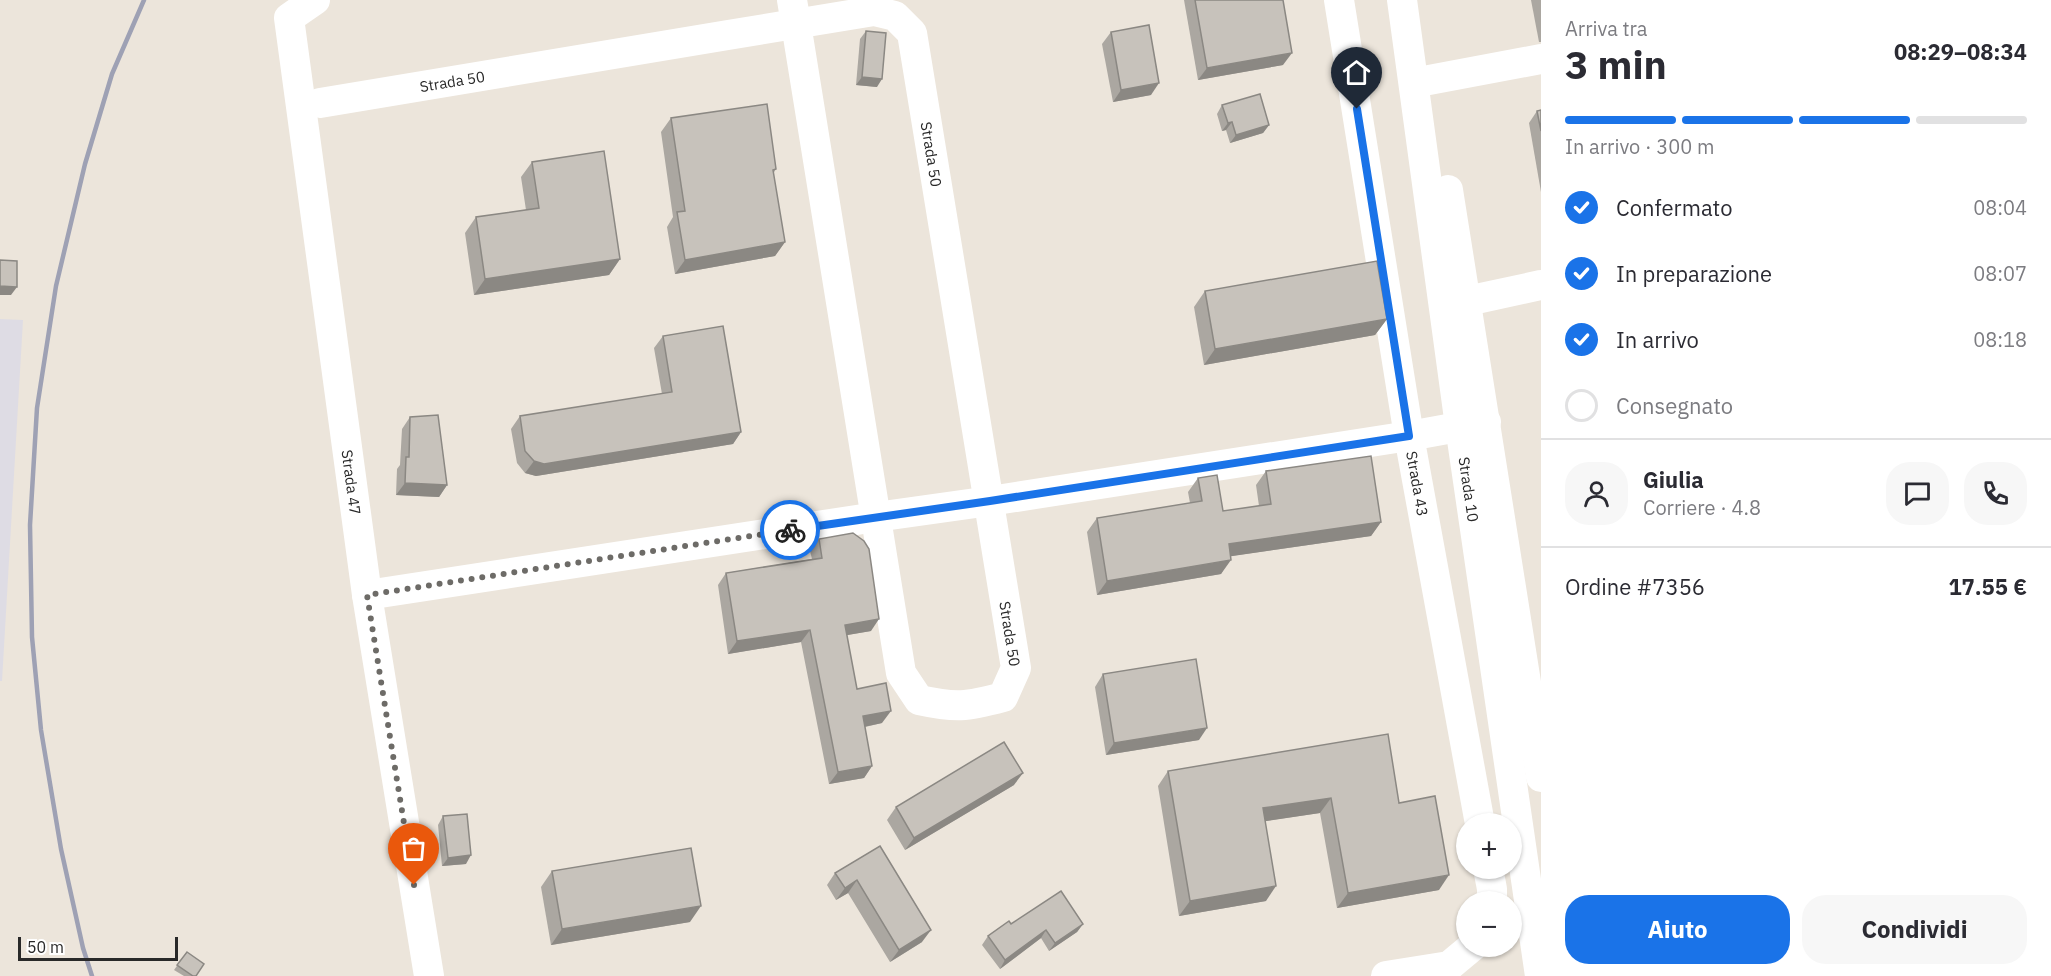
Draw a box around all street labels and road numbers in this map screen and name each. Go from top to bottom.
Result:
street label: Strada 50 [418,66,486,96]
street label: Strada 50 [917,120,947,188]
street label: Strada 47 [338,448,366,516]
street label: Strada 43 [1402,450,1433,518]
street label: Strada 10 [1455,456,1483,523]
street label: Strada 50 [996,600,1025,668]

